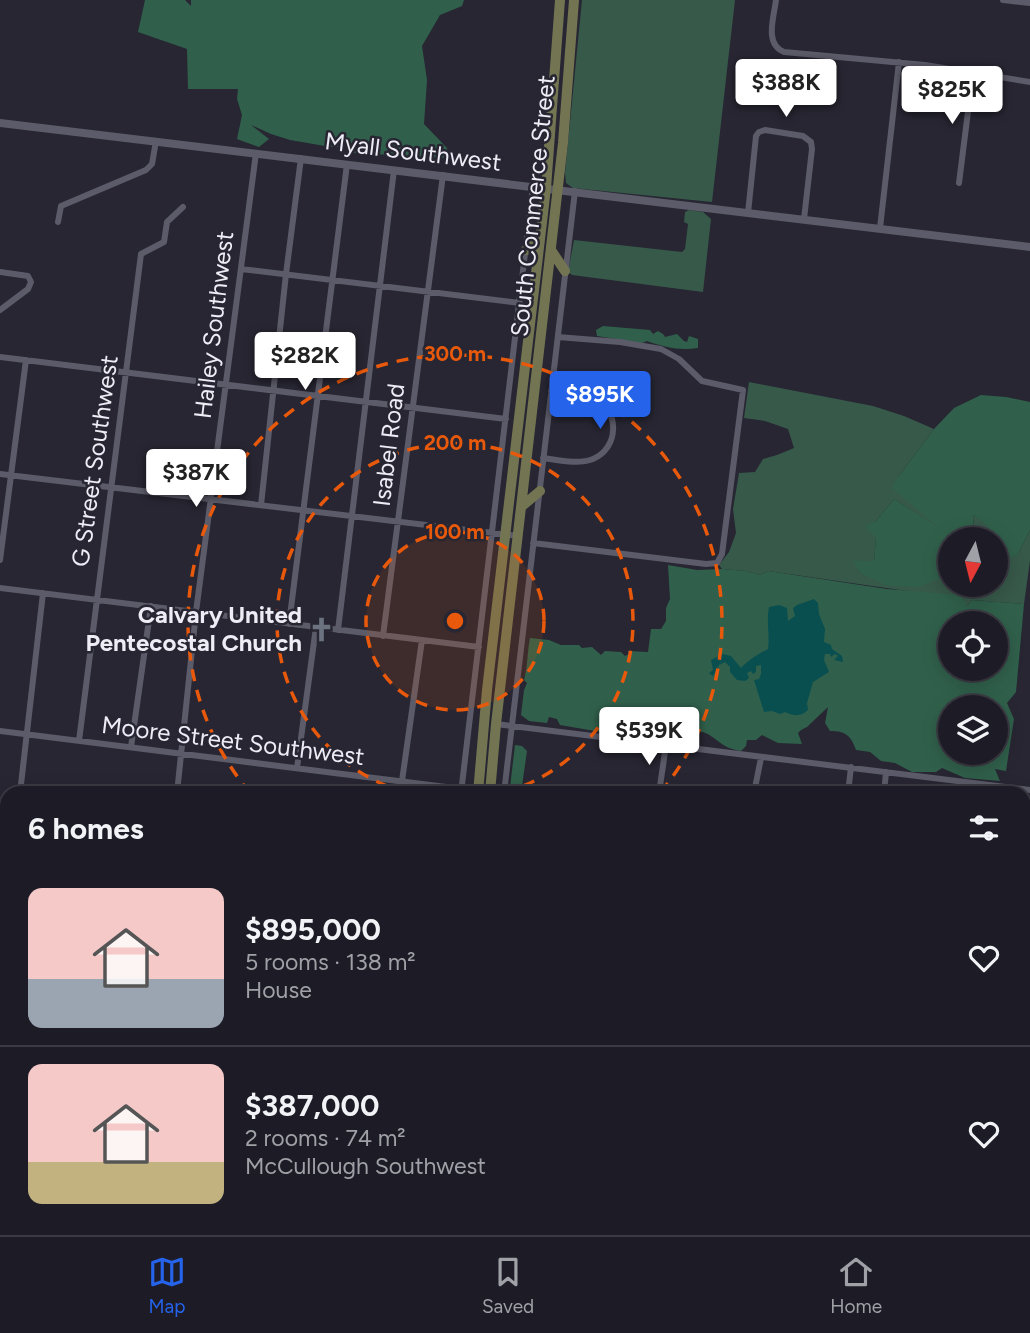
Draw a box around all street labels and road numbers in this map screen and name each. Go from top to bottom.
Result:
street label: South Commerce Street [504,74,561,338]
street label: Myall Southwest [323,126,503,177]
street label: Hailey Southwest [188,230,239,420]
street label: G Street Southwest [65,353,124,569]
street label: Isabel Road [367,382,410,508]
street label: Moore Street Southwest [100,710,366,771]

